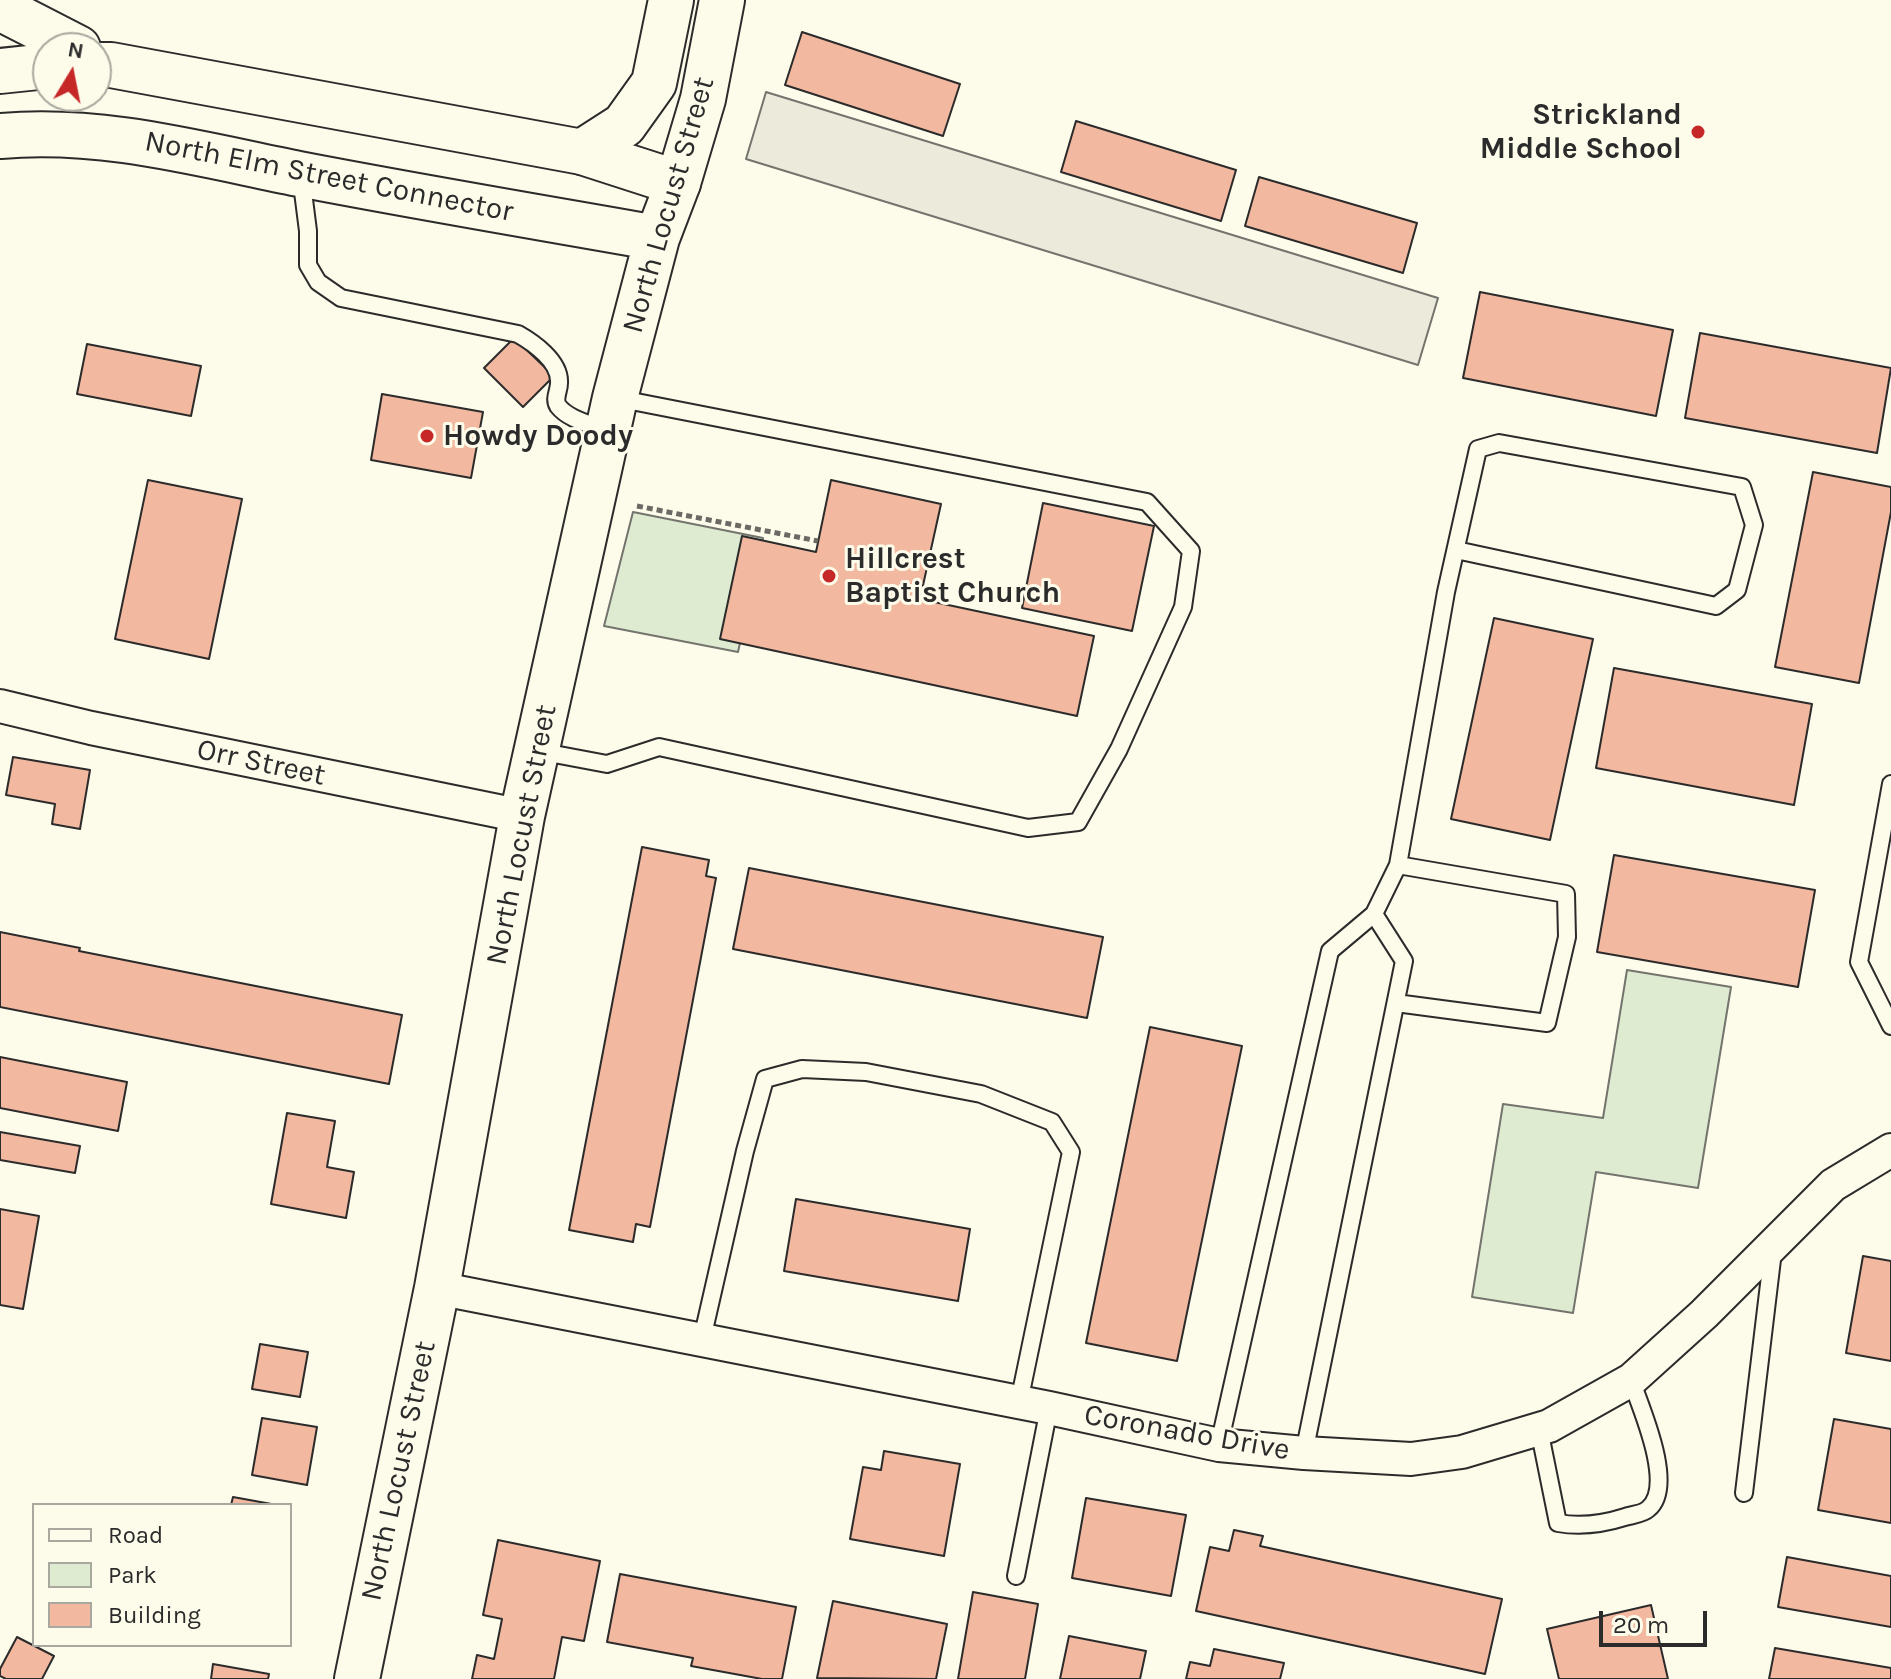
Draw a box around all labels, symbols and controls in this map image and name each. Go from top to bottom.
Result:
north arrow [32,32,112,112]
text: N [66,36,86,65]
street label: North Locust Street [615,73,723,337]
place label: Strickland Middle School [1480,97,1682,168]
marker: Strickland Middle School [1689,123,1707,141]
street label: North Elm Street Connector [142,124,516,230]
place label: Howdy Doody [443,418,633,454]
marker: Howdy Doody [418,427,436,445]
place label: Hillcrest Baptist Church [845,541,1060,612]
marker: Hillcrest Baptist Church [820,567,838,585]
street label: North Locust Street [479,702,565,968]
street label: Orr Street [193,732,329,794]
street label: North Locust Street [354,1338,444,1604]
street label: Coronado Drive [1081,1397,1293,1469]
legend [32,1503,292,1647]
text: Road [108,1521,163,1549]
text: Park [108,1561,157,1589]
scale bar [1603,1595,1711,1645]
text: Building [108,1601,201,1629]
text: 20 m [1613,1611,1669,1639]

